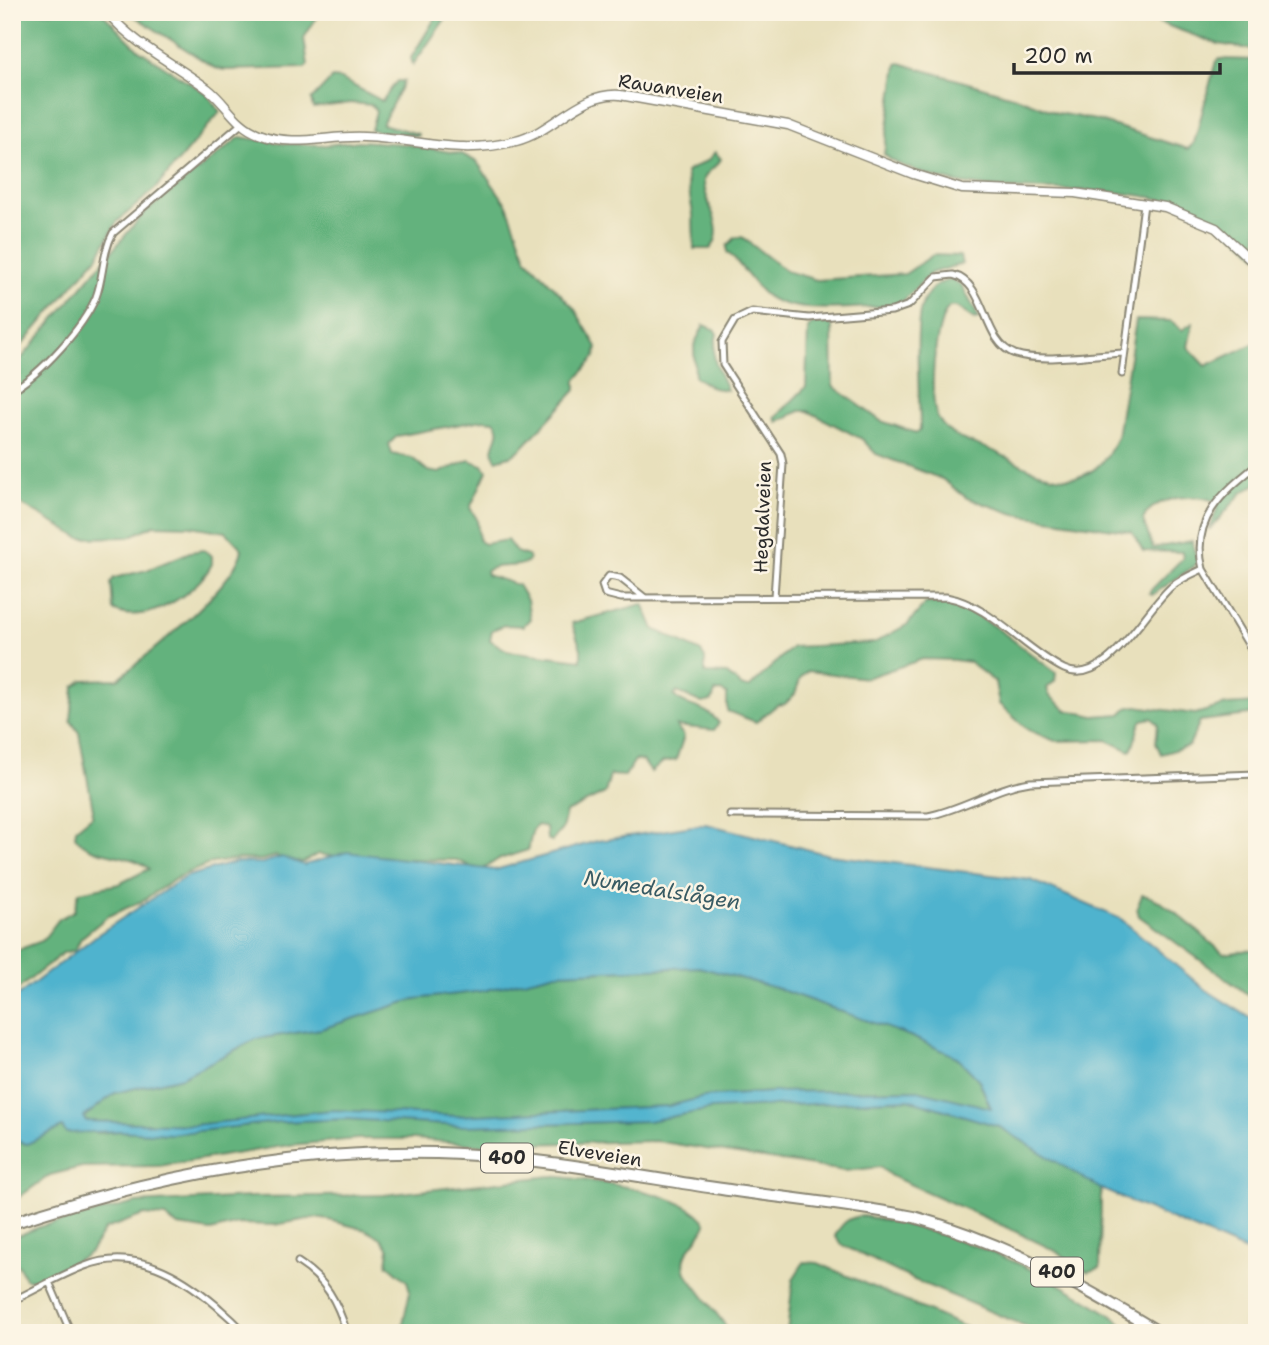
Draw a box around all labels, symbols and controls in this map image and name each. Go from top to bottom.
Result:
scale bar [1014,32,1220,76]
text: 200 m [1024,42,1093,70]
street label: Rauanveien [617,68,725,109]
street label: Hegdalveien [748,460,777,574]
water label: Numedalslågen [582,864,742,916]
street label: Elveveien [556,1135,644,1172]
road number: 400 [481,1143,533,1172]
road number: 400 [1031,1258,1083,1287]

